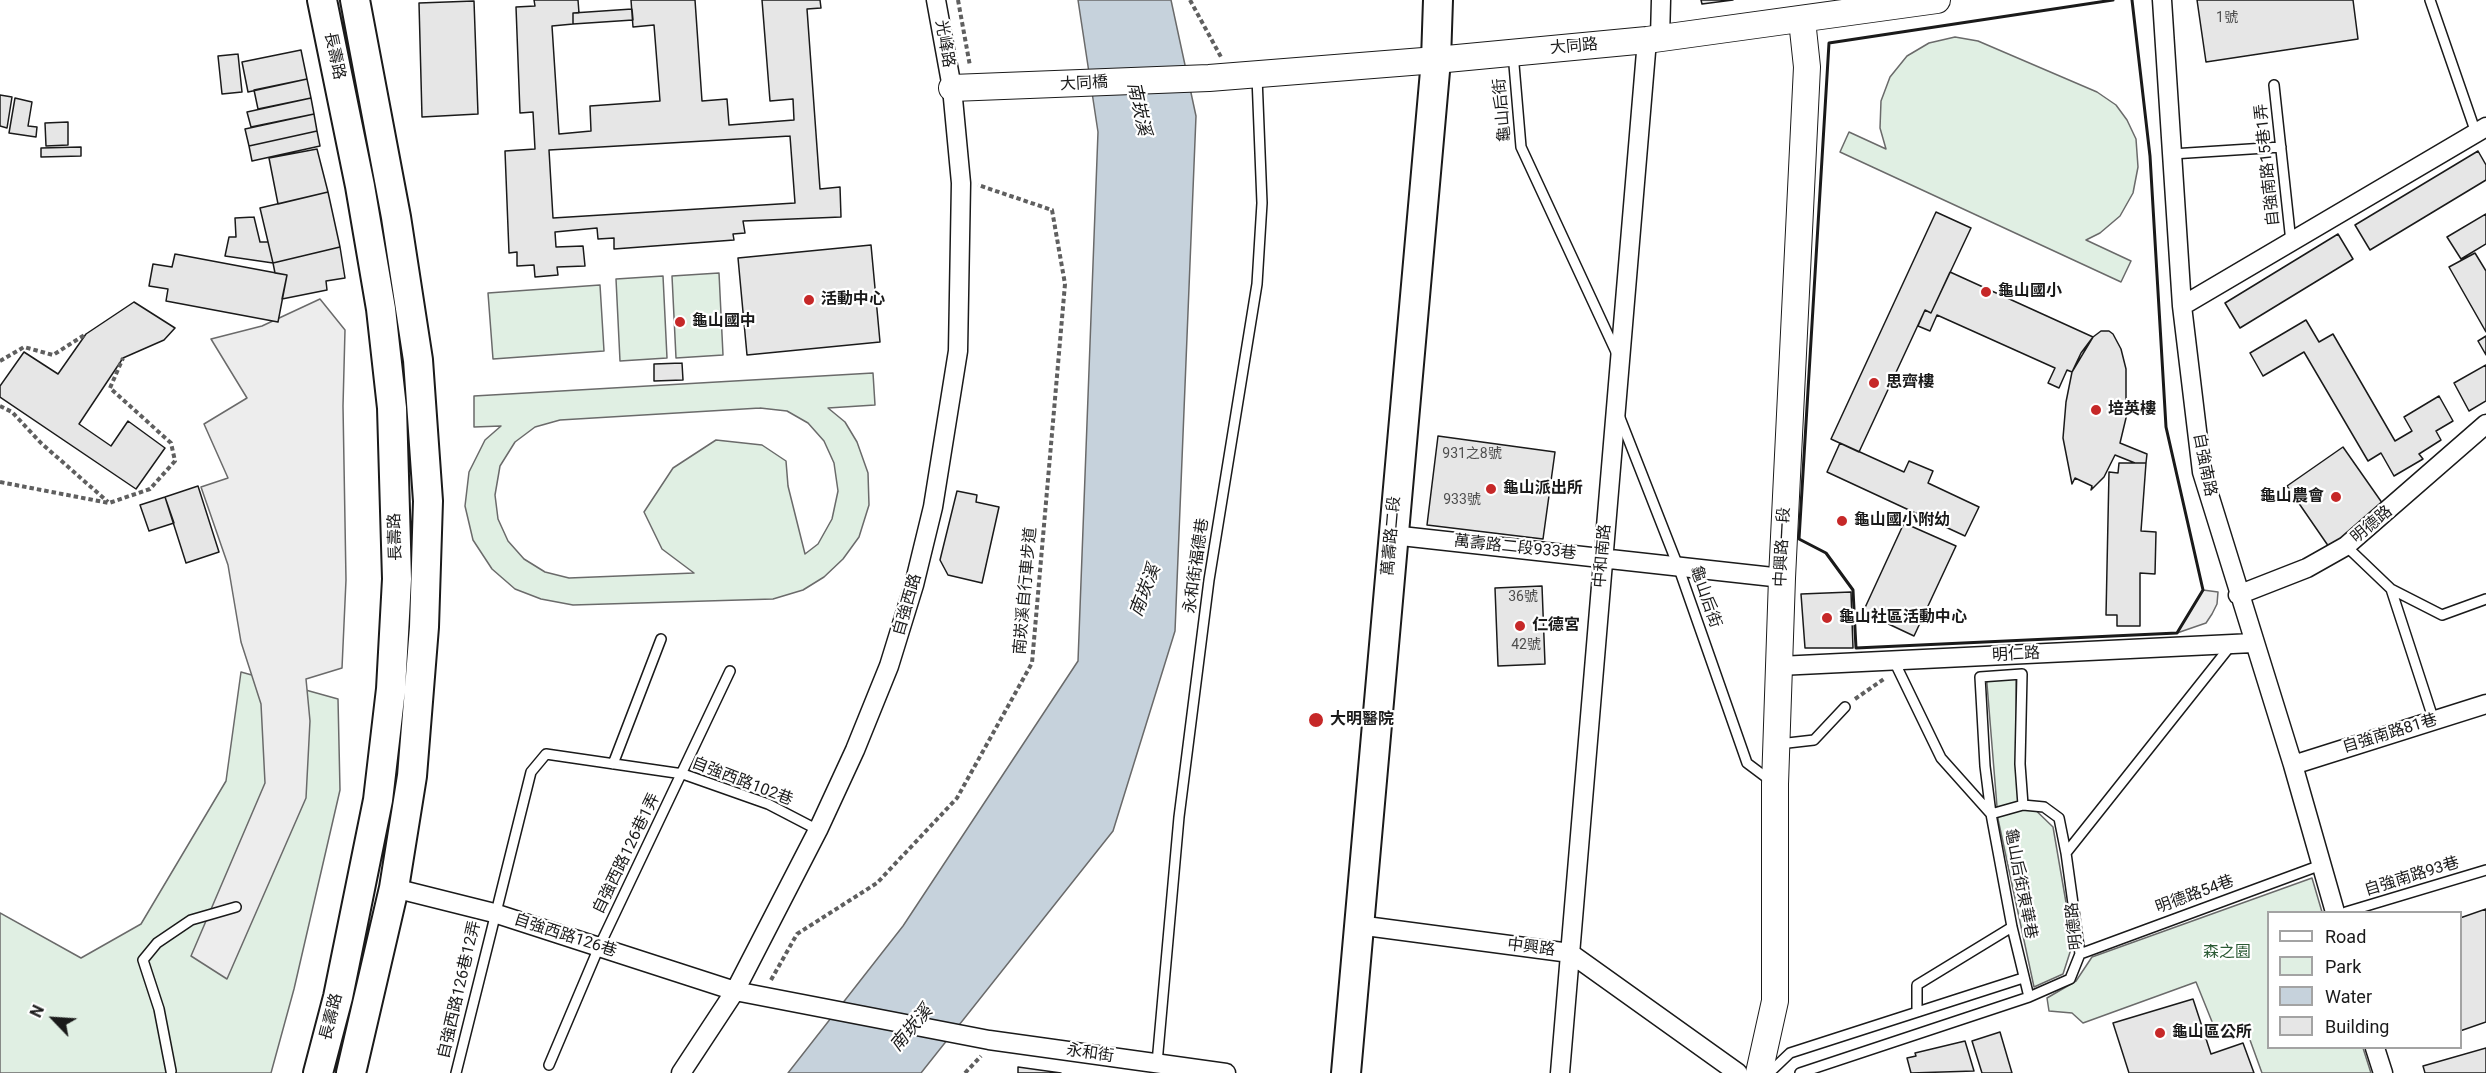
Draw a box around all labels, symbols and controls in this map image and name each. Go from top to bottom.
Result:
house number: 1號 [2216,10,2238,26]
street label: 光峰路 [930,19,958,69]
street label: 長壽路 [320,31,348,81]
street label: 大同路 [1549,35,1599,59]
street label: 大同橋 [1060,73,1108,95]
street label: 龜山后街 [1491,77,1515,143]
water label: 南崁溪 [1122,80,1154,138]
street label: 自強南路15巷1弄 [2252,103,2284,227]
place label: 龜山國小 [1998,282,2062,302]
marker: 龜山國小 [1979,285,1993,299]
place label: 活動中心 [821,290,885,310]
marker: 活動中心 [802,293,816,307]
place label: 龜山國中 [692,312,756,332]
marker: 龜山國中 [673,315,687,329]
place label: 思齊樓 [1886,373,1934,393]
marker: 思齊樓 [1867,376,1881,390]
place label: 培英樓 [2108,400,2156,420]
marker: 培英樓 [2089,403,2103,417]
street label: 自強南路 [2188,432,2220,498]
house number: 931之8號 [1442,446,1502,462]
place label: 龜山派出所 [1503,479,1583,499]
marker: 龜山派出所 [1484,482,1498,496]
place label: 龜山農會 [2260,487,2324,507]
marker: 龜山農會 [2329,490,2343,504]
house number: 933號 [1443,492,1481,508]
street label: 萬壽路二段 [1379,495,1405,577]
street label: 明德路 [2347,502,2397,548]
street label: 中興路一段 [1771,507,1795,587]
place label: 龜山國小附幼 [1854,511,1950,531]
street label: 長壽路 [386,513,406,561]
marker: 龜山國小附幼 [1835,514,1849,528]
street label: 永和街福德巷 [1181,517,1213,615]
street label: 中和南路 [1591,523,1615,589]
street label: 南崁溪自行車步道 [1011,526,1041,656]
street label: 萬壽路二段933巷 [1453,532,1577,564]
water label: 南崁溪 [1126,562,1166,620]
street label: 龜山后街 [1686,564,1724,630]
street label: 自強西路 [890,572,926,638]
house number: 36號 [1508,589,1538,605]
place label: 龜山社區活動中心 [1839,608,1967,628]
marker: 龜山社區活動中心 [1820,611,1834,625]
place label: 仁德宮 [1532,616,1580,636]
marker: 仁德宮 [1513,619,1527,633]
house number: 42號 [1511,637,1541,653]
street label: 明仁路 [1992,644,2040,666]
place label: 大明醫院 [1330,710,1394,730]
street label: 自強南路81巷 [2340,710,2440,758]
marker: 大明醫院 [1307,711,1325,729]
street label: 自強西路102巷 [689,754,795,810]
street label: 自強西路126巷1弄 [589,790,665,918]
street label: 龜山后街東華巷 [2000,827,2040,941]
street label: 自強南路93巷 [2362,853,2462,901]
street label: 明德路54巷 [2153,872,2237,918]
street label: 明德路 [2063,901,2087,951]
street label: 自強西路126巷 [511,910,619,962]
legend [2267,911,2462,1049]
street label: 自強西路126巷12弄 [435,919,485,1061]
text: Road [2325,926,2366,947]
street label: 中興路 [1506,936,1556,960]
park label: 森之園 [2203,943,2251,963]
text: Park [2325,956,2361,977]
text: Water [2325,986,2372,1007]
north arrow [24,989,84,1049]
street label: 長壽路 [317,991,347,1043]
water label: 南崁溪 [886,1001,938,1057]
text: N [26,1002,48,1020]
text: Building [2325,1016,2389,1037]
place label: 龜山區公所 [2172,1023,2252,1043]
marker: 龜山區公所 [2153,1026,2167,1040]
street label: 永和街 [1065,1041,1115,1067]

